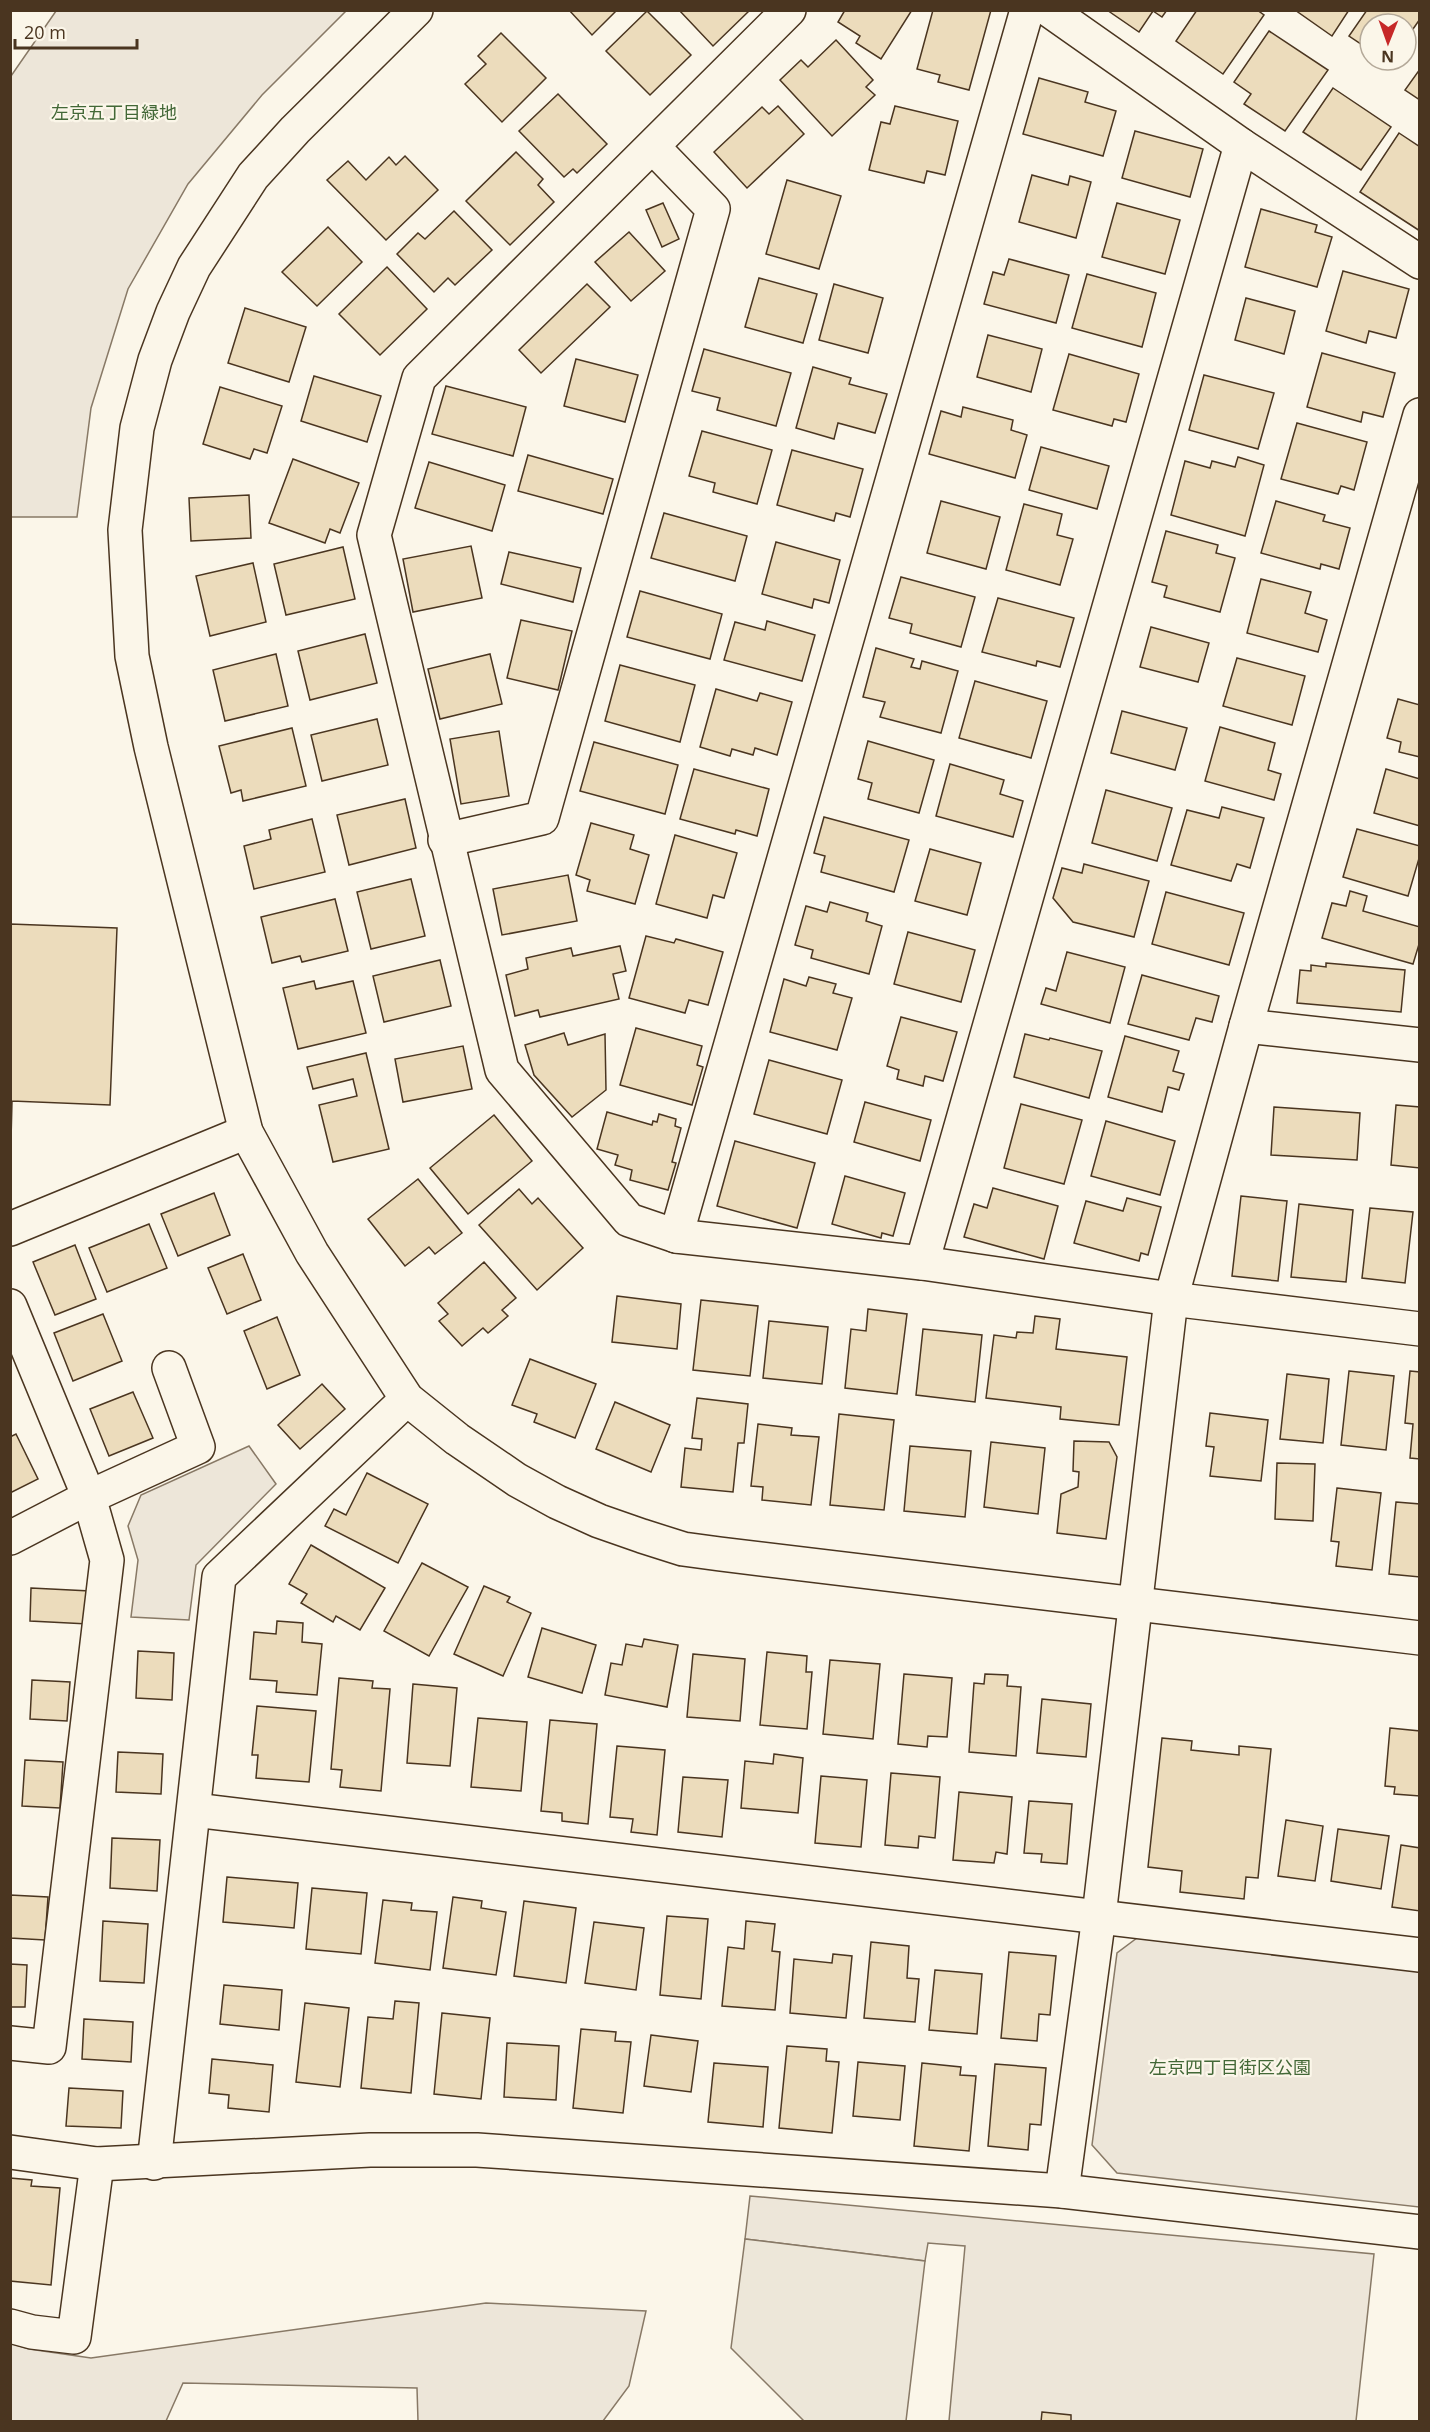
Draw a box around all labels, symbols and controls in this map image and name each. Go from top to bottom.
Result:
scale bar [15,12,136,50]
north arrow [1358,12,1418,72]
text: 20 m [24,20,66,44]
text: N [1381,46,1394,68]
park label: 左京五丁目緑地 [51,100,177,124]
park label: 左京四丁目街区公園 [1149,2055,1311,2079]

